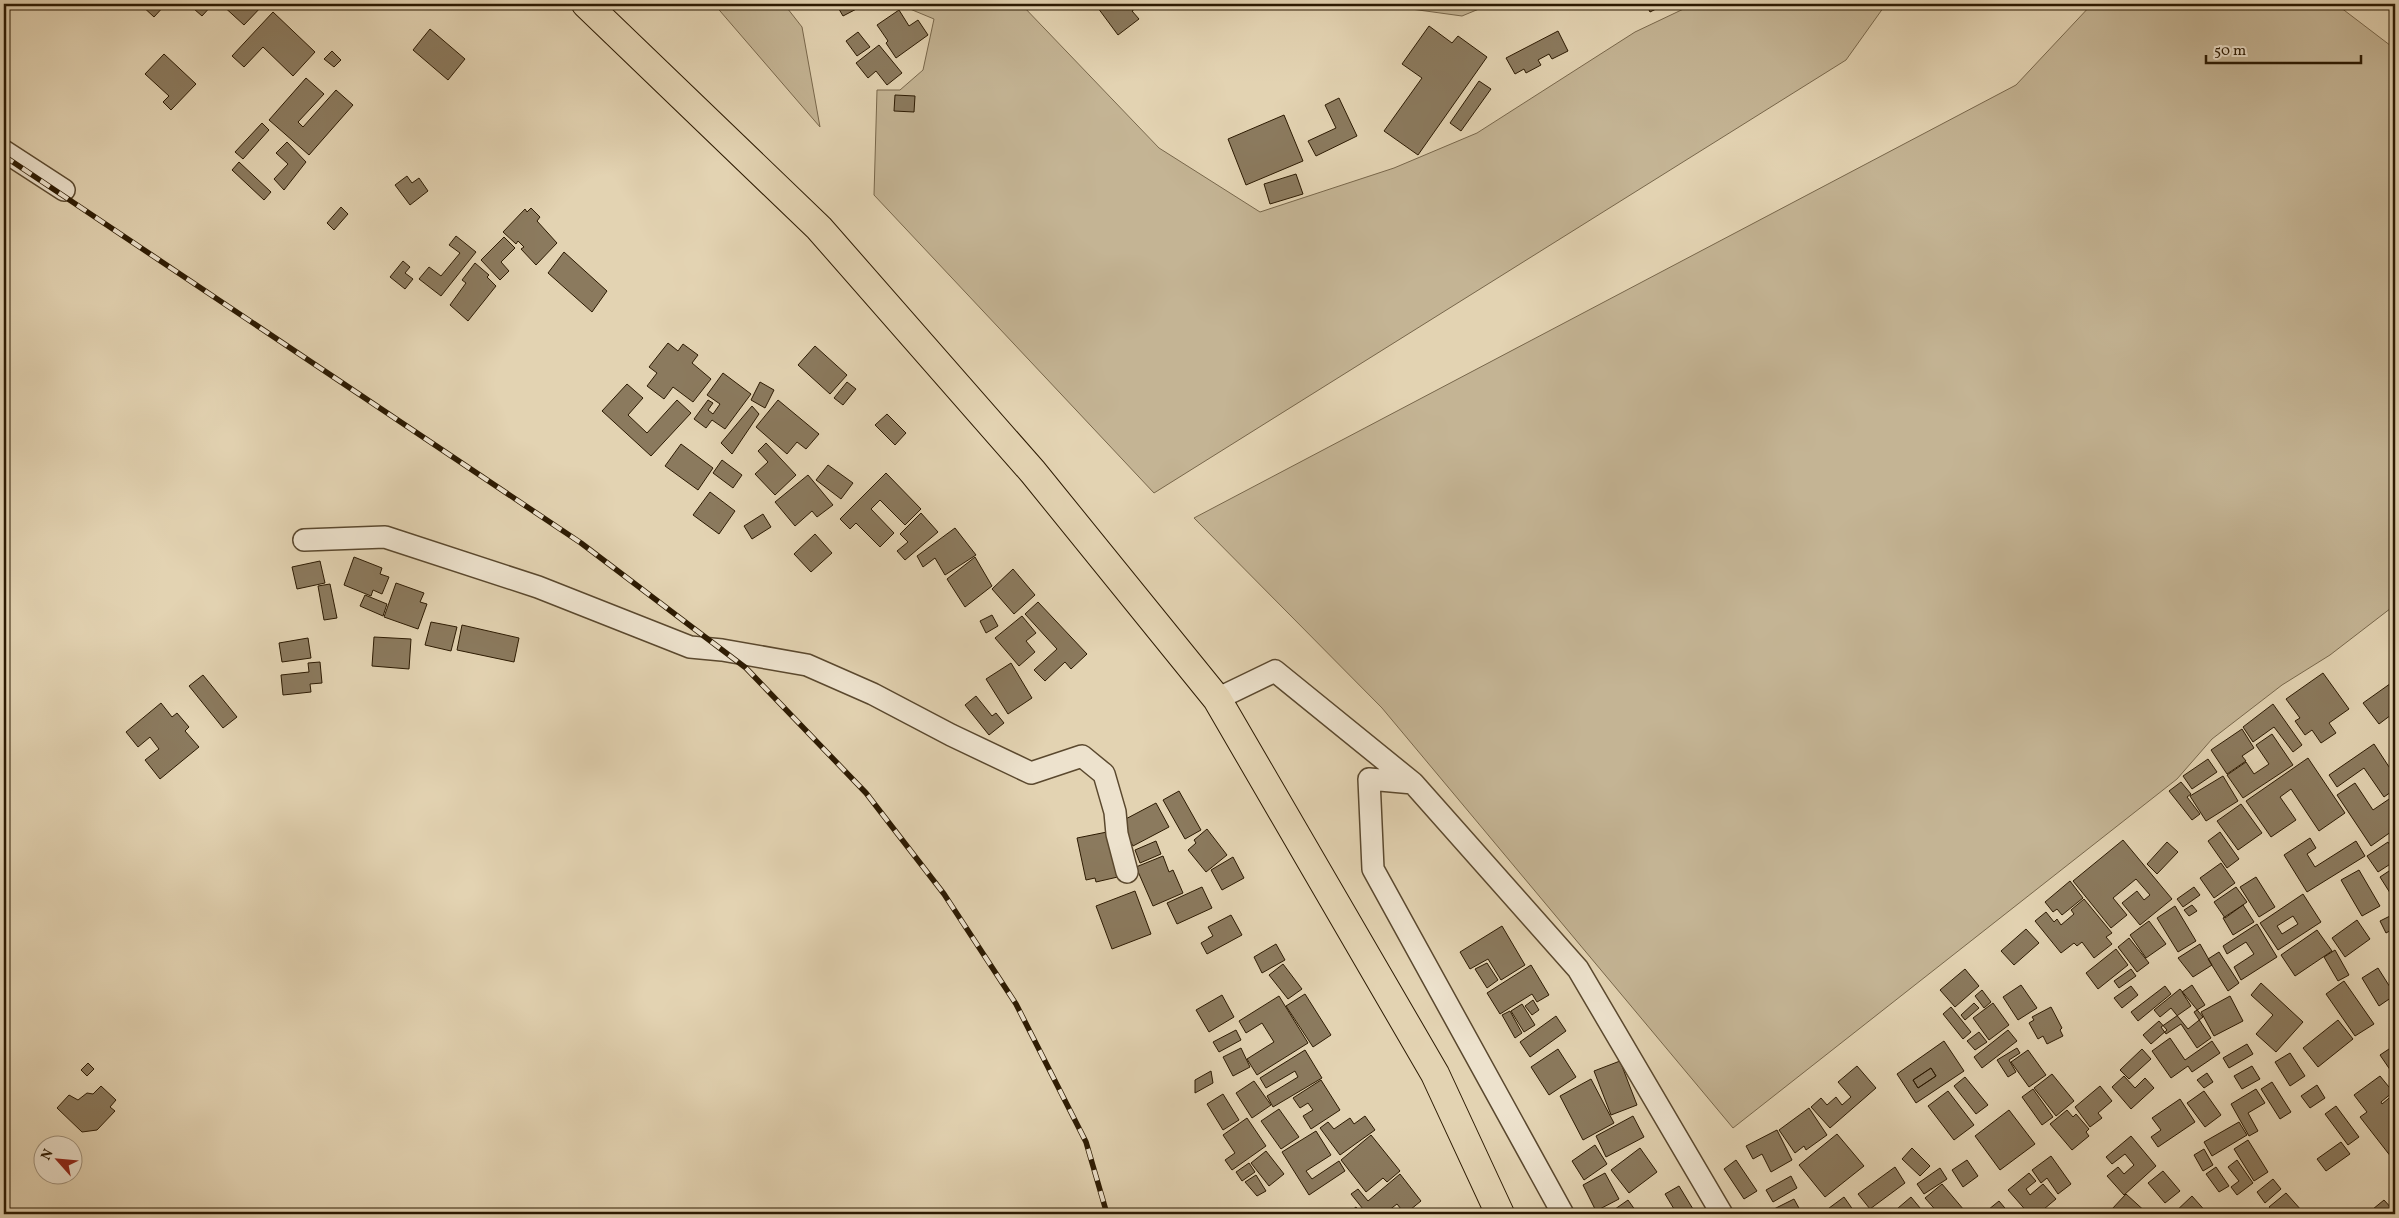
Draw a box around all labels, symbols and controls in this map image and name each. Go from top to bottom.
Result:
scale bar [2206,32,2362,64]
text: 50 m [2214,41,2246,62]
north arrow [32,1136,82,1186]
text: N [37,1146,59,1164]

